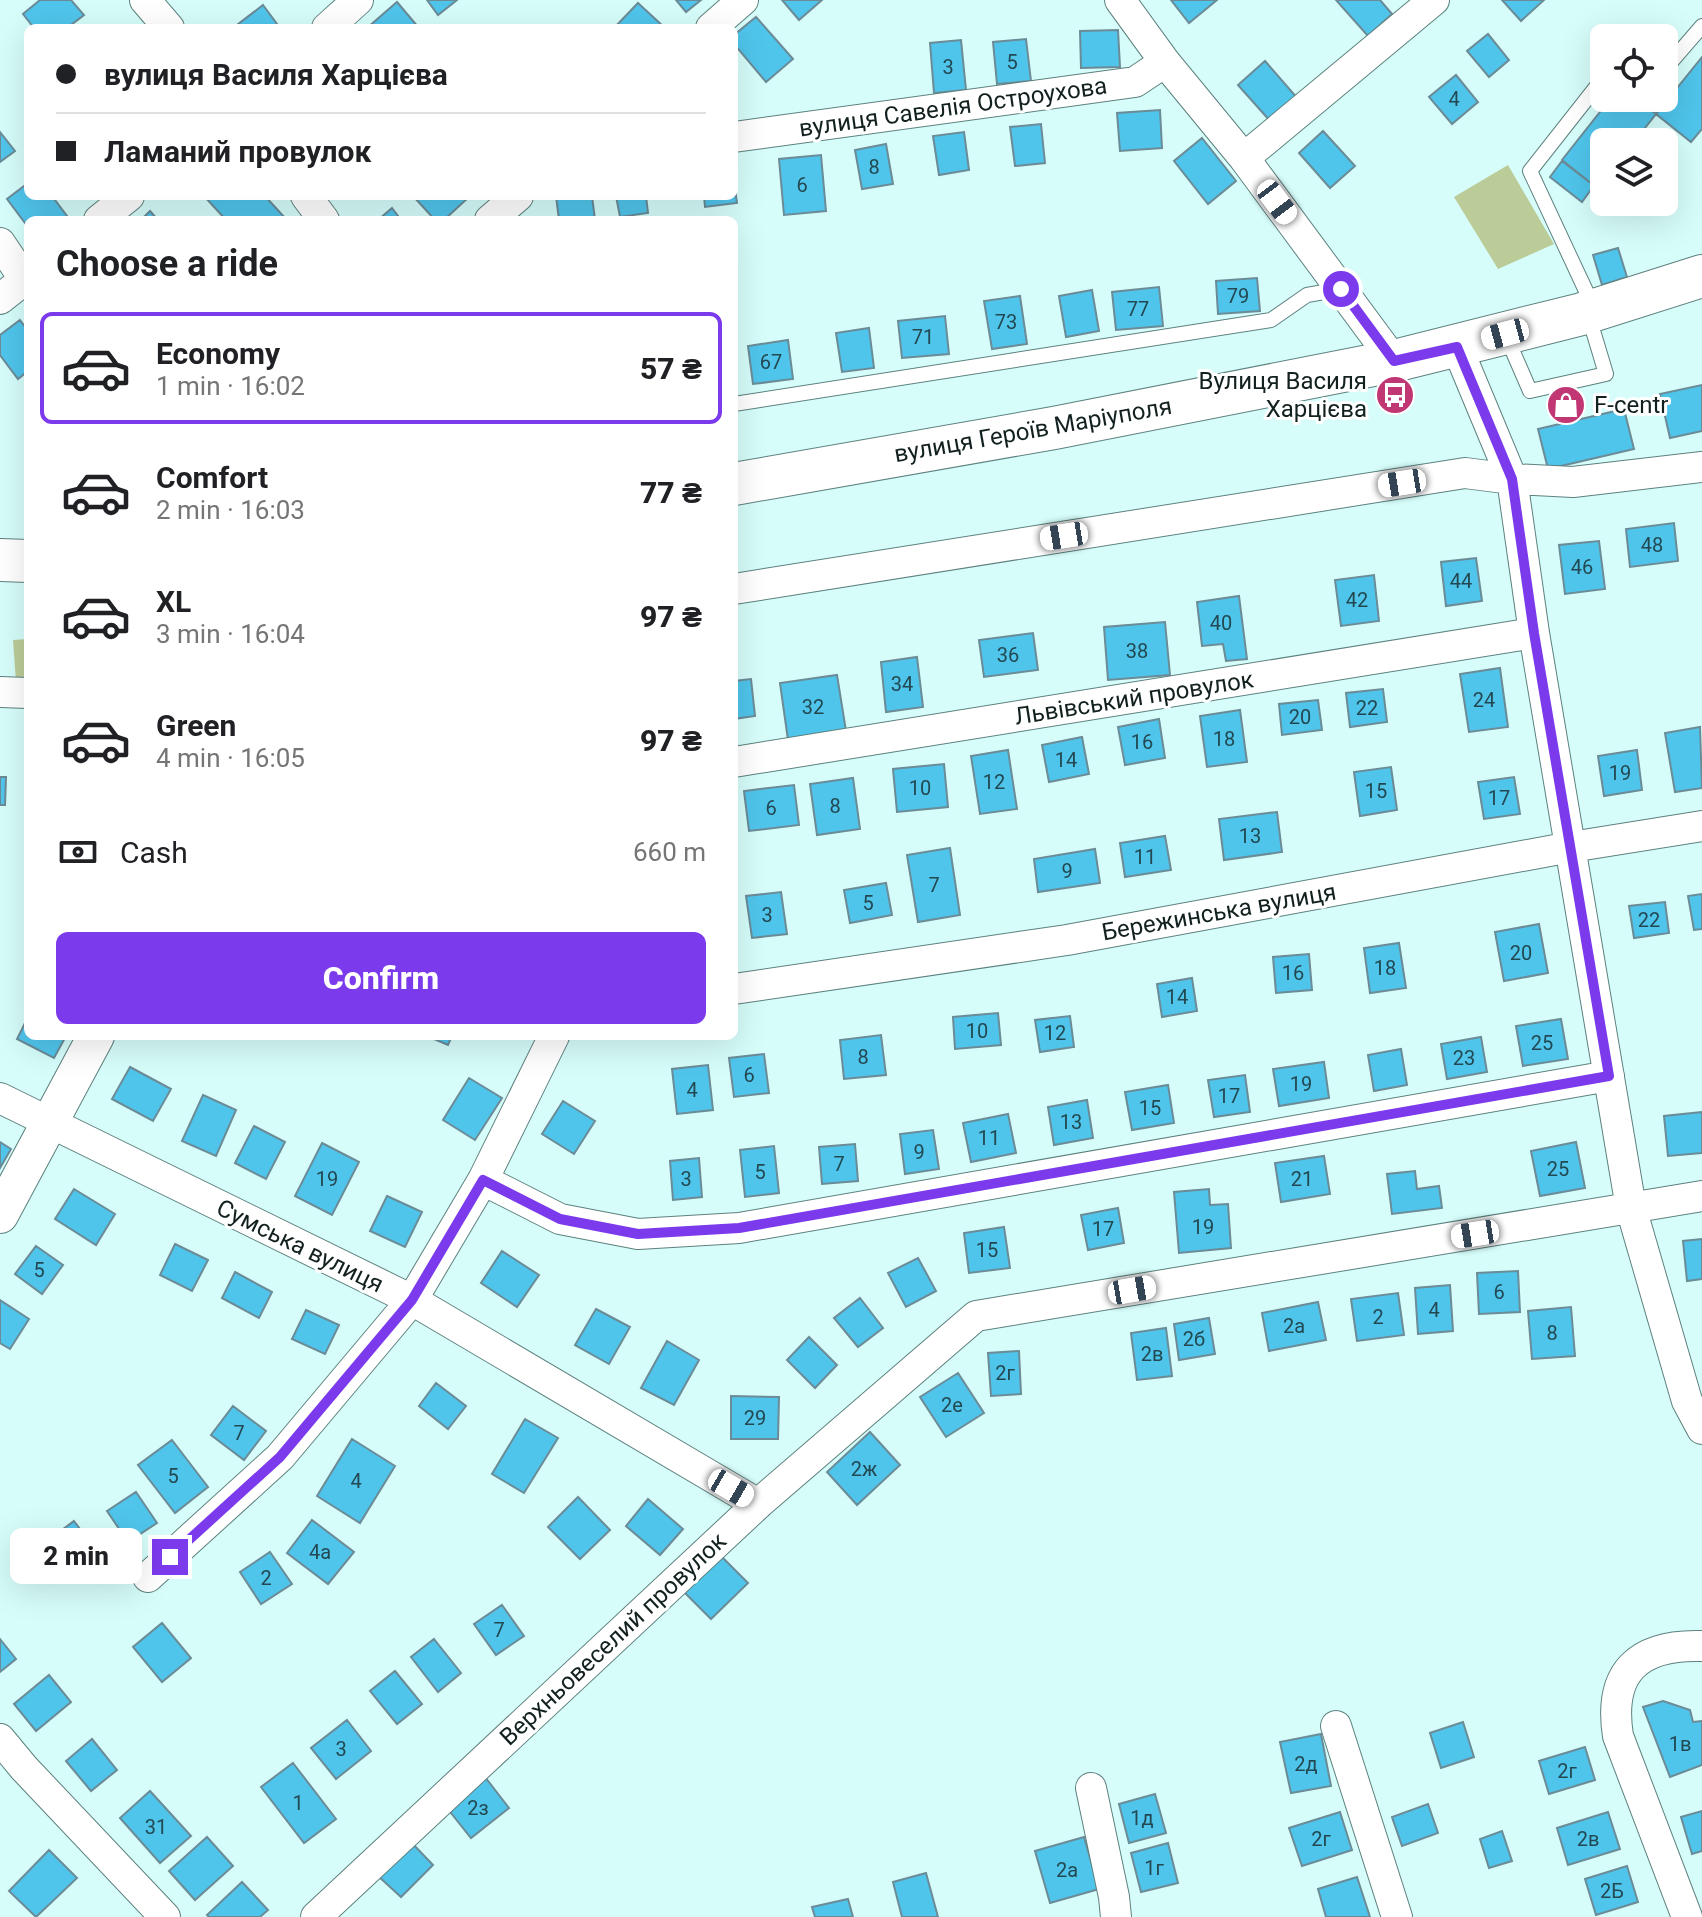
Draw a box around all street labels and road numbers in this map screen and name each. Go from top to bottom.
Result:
street label: вулиця Савелія Остроухова [797,72,1109,142]
street label: вулиця Героїв Маріуполя [892,392,1174,468]
street label: Львівський провулок [1013,665,1256,731]
street label: Бережинська вулиця [1100,878,1338,946]
street label: Сумська вулиця [212,1194,388,1298]
street label: Верхньовеселий провулок [494,1527,732,1751]

